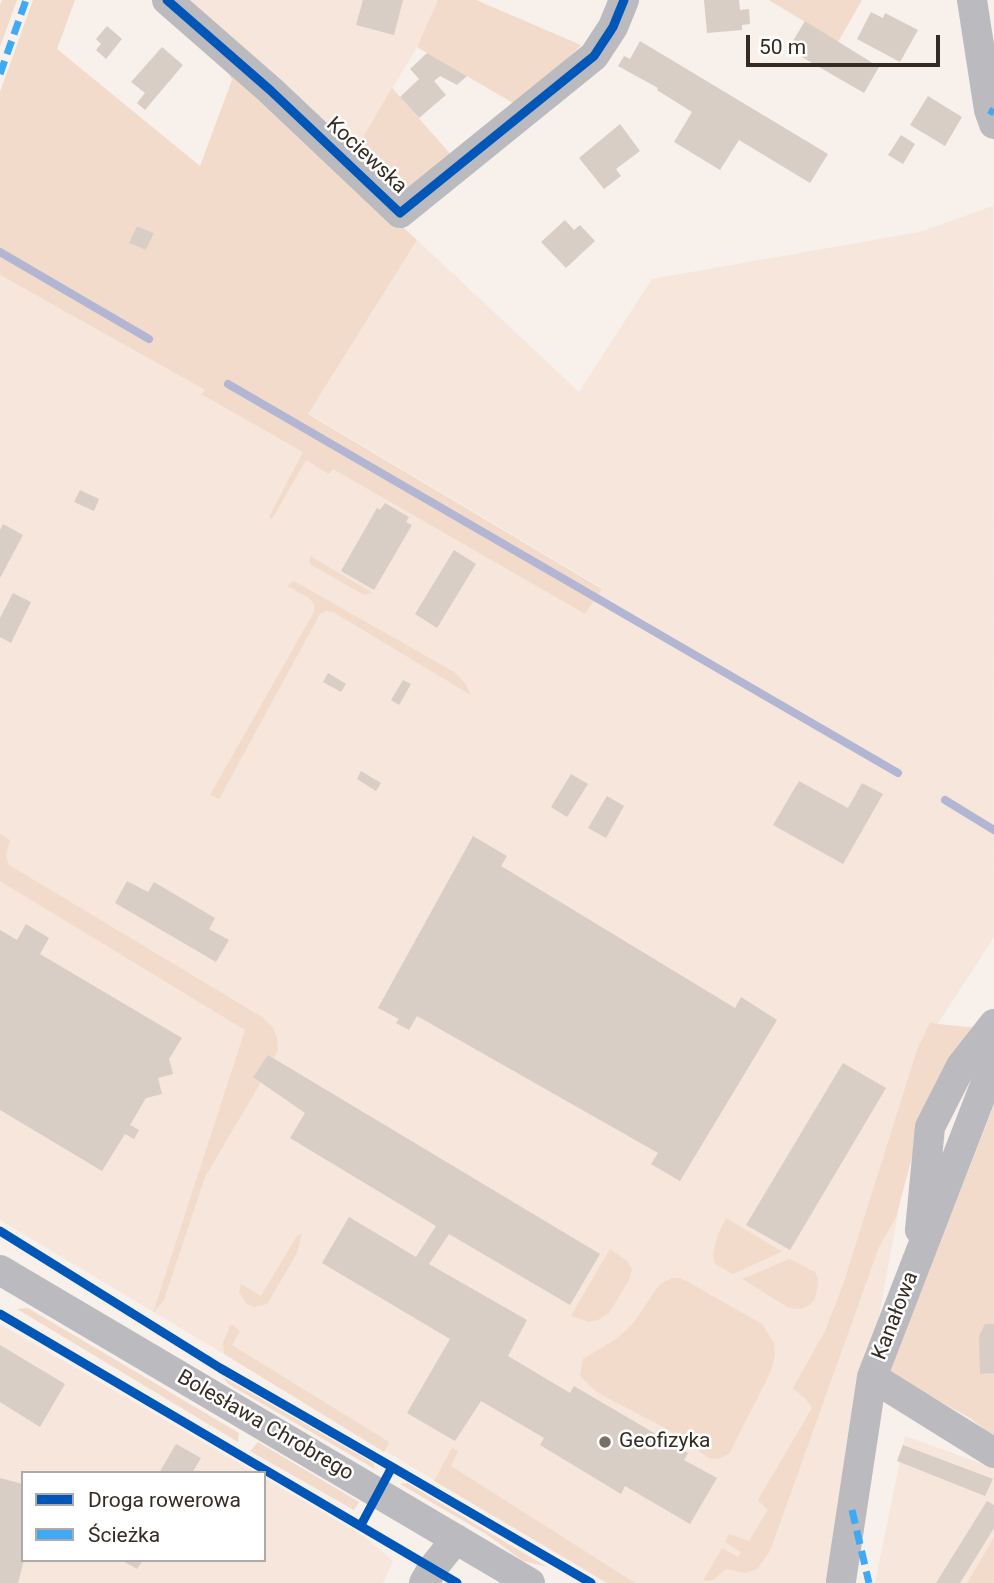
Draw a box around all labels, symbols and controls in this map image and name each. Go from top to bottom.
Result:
scale bar [749,21,943,65]
text: 50 m [759,35,806,59]
street label: Kociewska [321,112,411,200]
street label: Kanałowa [868,1268,924,1364]
street label: Bolesława Chrobrego [172,1365,358,1487]
place label: Geofizyka [619,1429,710,1455]
marker: Geofizyka [597,1434,613,1450]
legend [21,1471,266,1562]
text: Droga rowerowa [88,1488,241,1512]
text: Ścieżka [88,1523,160,1547]

